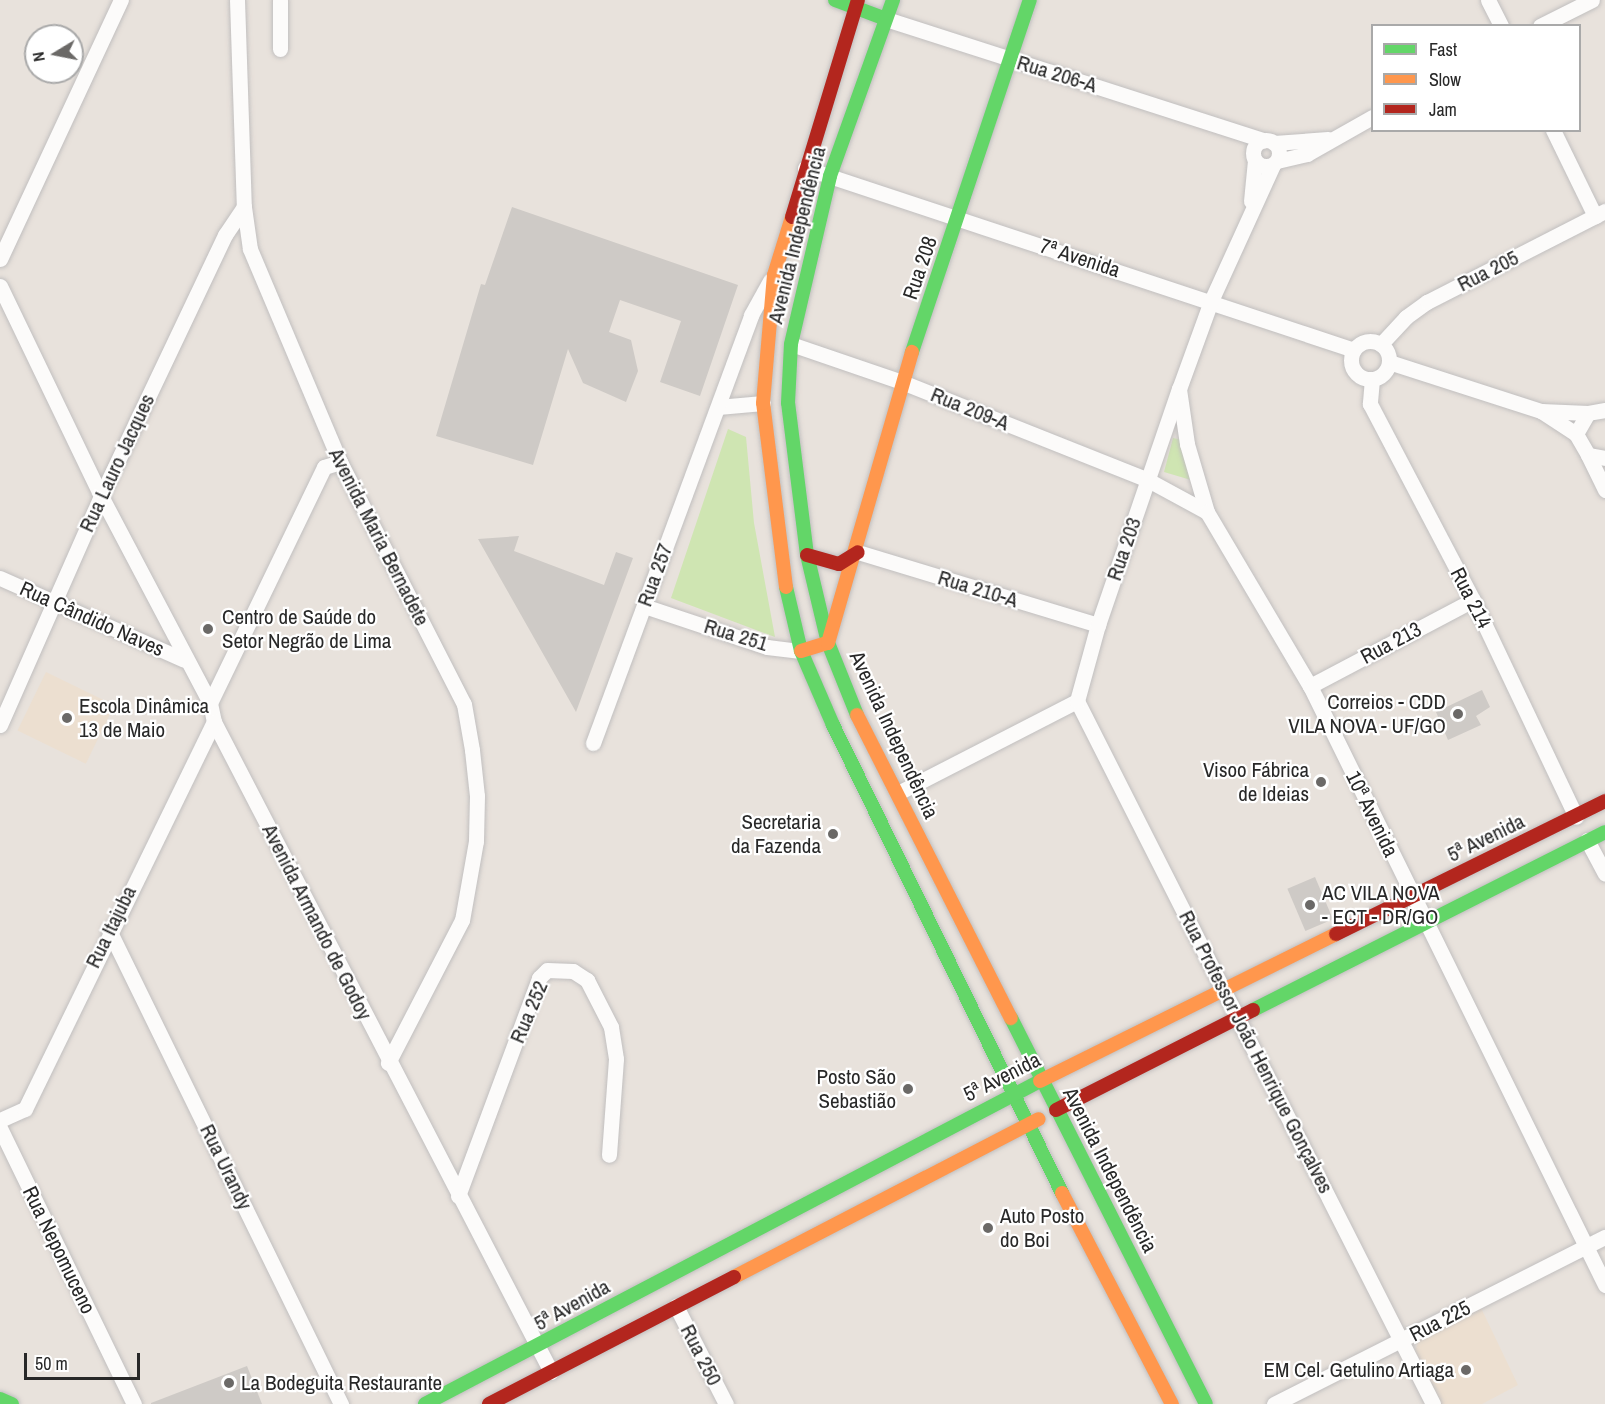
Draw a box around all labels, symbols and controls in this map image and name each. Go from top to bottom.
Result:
north arrow [24,24,84,84]
legend [1371,24,1581,132]
text: Fast [1429,37,1457,62]
text: N [27,50,50,63]
street label: Rua 206-A [1014,50,1100,98]
text: Slow [1429,67,1461,92]
text: Jam [1429,97,1457,122]
street label: Avenida Independência [763,144,831,326]
street label: Rua 208 [897,233,943,303]
street label: 7ª Avenida [1036,233,1124,283]
street label: Rua 205 [1453,245,1523,297]
street label: Rua 209-A [927,382,1013,436]
street label: Rua Lauro Jacques [74,390,160,536]
street label: Avenida Maria Bernadete [323,444,435,630]
street label: Rua 203 [1101,514,1147,584]
street label: Rua 257 [632,540,678,610]
street label: Rua 214 [1445,563,1497,633]
street label: Rua 210-A [935,565,1021,613]
street label: Rua Cândido Naves [16,576,168,662]
place label: Centro de Saúde do Setor Negrão de Lima [222,604,391,654]
street label: Rua 251 [701,613,771,657]
street label: Rua 213 [1356,617,1426,669]
marker: Centro de Saúde do Setor Negrão de Lima [199,620,217,638]
street label: Avenida Independência [844,647,944,823]
place label: Correios - CDD VILA NOVA - UF/GO [1286,689,1446,739]
place label: Escola Dinâmica 13 de Maio [79,693,209,743]
marker: Correios - CDD VILA NOVA - UF/GO [1451,707,1465,721]
marker: Escola Dinâmica 13 de Maio [60,711,74,725]
place label: Visoo Fábrica de Ideias [1203,757,1309,807]
street label: 10ª Avenida [1340,767,1404,861]
marker: Visoo Fábrica de Ideias [1314,775,1328,789]
street label: 5ª Avenida [1443,808,1529,868]
place label: Secretaria da Fazenda [731,809,821,859]
street label: Avenida Armando de Godoy [257,820,377,1024]
marker: Secretaria da Fazenda [826,827,840,841]
place label: AC VILA NOVA - ECT - DR/GO [1322,880,1440,930]
street label: Rua Itajuba [80,882,142,972]
marker: AC VILA NOVA - ECT - DR/GO [1303,898,1317,912]
street label: Rua Professor João Henrique Gonçalves [1174,906,1338,1198]
street label: Rua 252 [505,977,553,1047]
street label: 5ª Avenida [959,1047,1045,1107]
place label: Posto São Sebastião [817,1064,896,1114]
marker: Posto São Sebastião [901,1082,915,1096]
street label: Avenida Independência [1058,1083,1162,1257]
street label: Rua Urandy [195,1120,257,1214]
street label: Rua Nepomuceno [17,1182,101,1318]
place label: Auto Posto do Boi [1000,1203,1084,1253]
marker: Auto Posto do Boi [981,1221,995,1235]
street label: 5ª Avenida [529,1274,615,1336]
street label: Rua 225 [1405,1295,1475,1347]
street label: Rua 250 [675,1320,727,1390]
scale bar [27,1341,142,1379]
text: 50 m [35,1351,68,1376]
place label: EM Cel. Getulino Artiaga [1263,1357,1454,1383]
marker: EM Cel. Getulino Artiaga [1459,1363,1473,1377]
place label: La Bodeguita Restaurante [241,1370,442,1396]
marker: La Bodeguita Restaurante [222,1376,236,1390]

